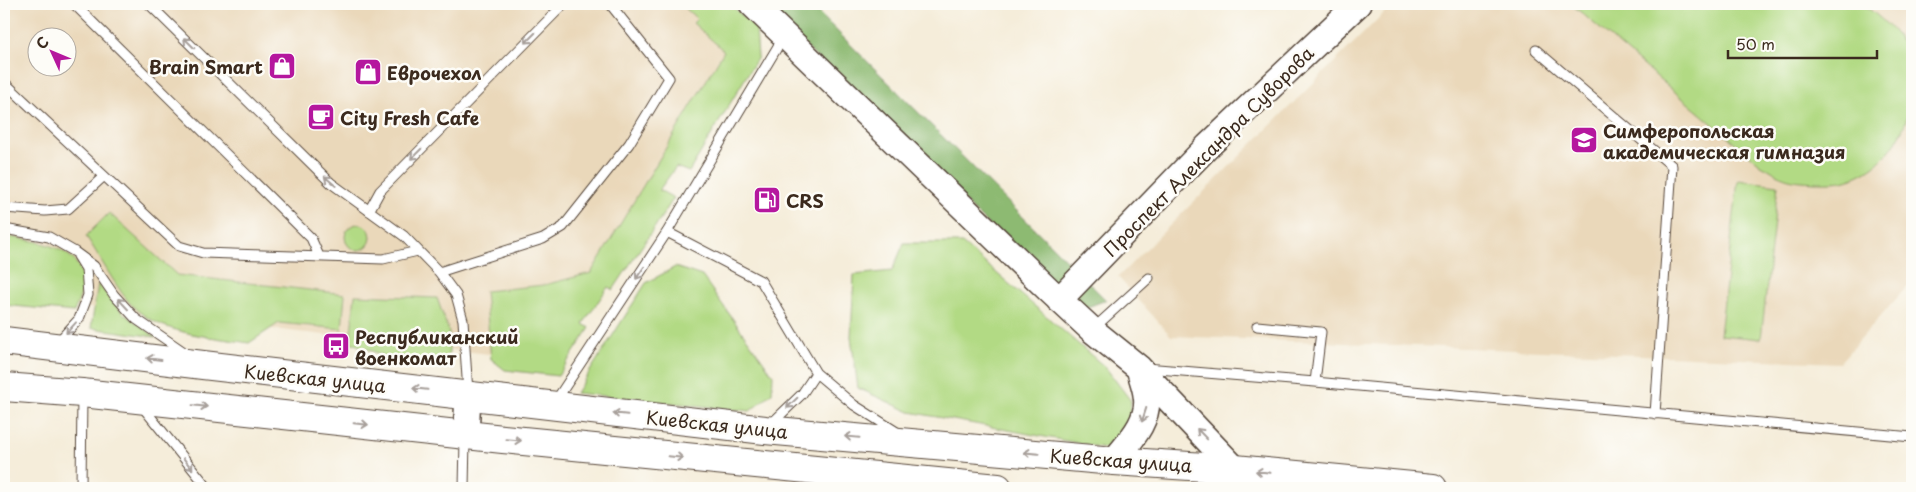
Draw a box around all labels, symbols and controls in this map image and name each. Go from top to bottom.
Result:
north arrow [28,28,78,78]
scale bar [1728,28,1877,60]
text: С [31,32,53,54]
one-way arrow [524,32,536,45]
text: 50 m [1736,32,1775,55]
one-way arrow [183,37,195,49]
street label: Проспект Александра Суворова [1097,39,1320,262]
shop icon: Brain Smart [267,51,297,81]
place label: Brain Smart [149,53,263,80]
shop icon: Еврочехол [353,57,383,87]
place label: Еврочехол [387,59,482,86]
cafe icon: City Fresh Cafe [306,102,336,132]
place label: City Fresh Cafe [340,104,479,131]
place label: Симферопольская академическая гимназия [1603,117,1846,165]
school or university icon: Симферопольская академическая гимназия [1569,125,1599,155]
one-way arrow [410,148,422,161]
one-way arrow [324,176,337,187]
fuel station icon: CRS [752,185,782,215]
place label: CRS [786,187,824,214]
one-way arrow [635,266,645,280]
one-way arrow [117,298,129,311]
one-way arrow [65,321,77,334]
place label: Республиканский военкомат [355,323,519,371]
bus stop icon: Республиканский военкомат [321,331,351,361]
one-way arrow [146,354,162,364]
street label: Киевская улица [243,357,388,399]
one-way arrow [412,384,428,394]
one-way arrow [786,397,799,409]
one-way arrow [191,401,207,411]
street label: Киевская улица [645,403,790,445]
one-way arrow [1138,407,1148,423]
one-way arrow [613,409,629,419]
one-way arrow [353,419,369,429]
one-way arrow [1196,427,1208,440]
one-way arrow [844,432,860,442]
one-way arrow [506,436,522,445]
street label: Киевская улица [1049,442,1194,478]
one-way arrow [1023,448,1039,458]
one-way arrow [667,452,683,461]
one-way arrow [183,457,194,470]
one-way arrow [1255,467,1271,476]

